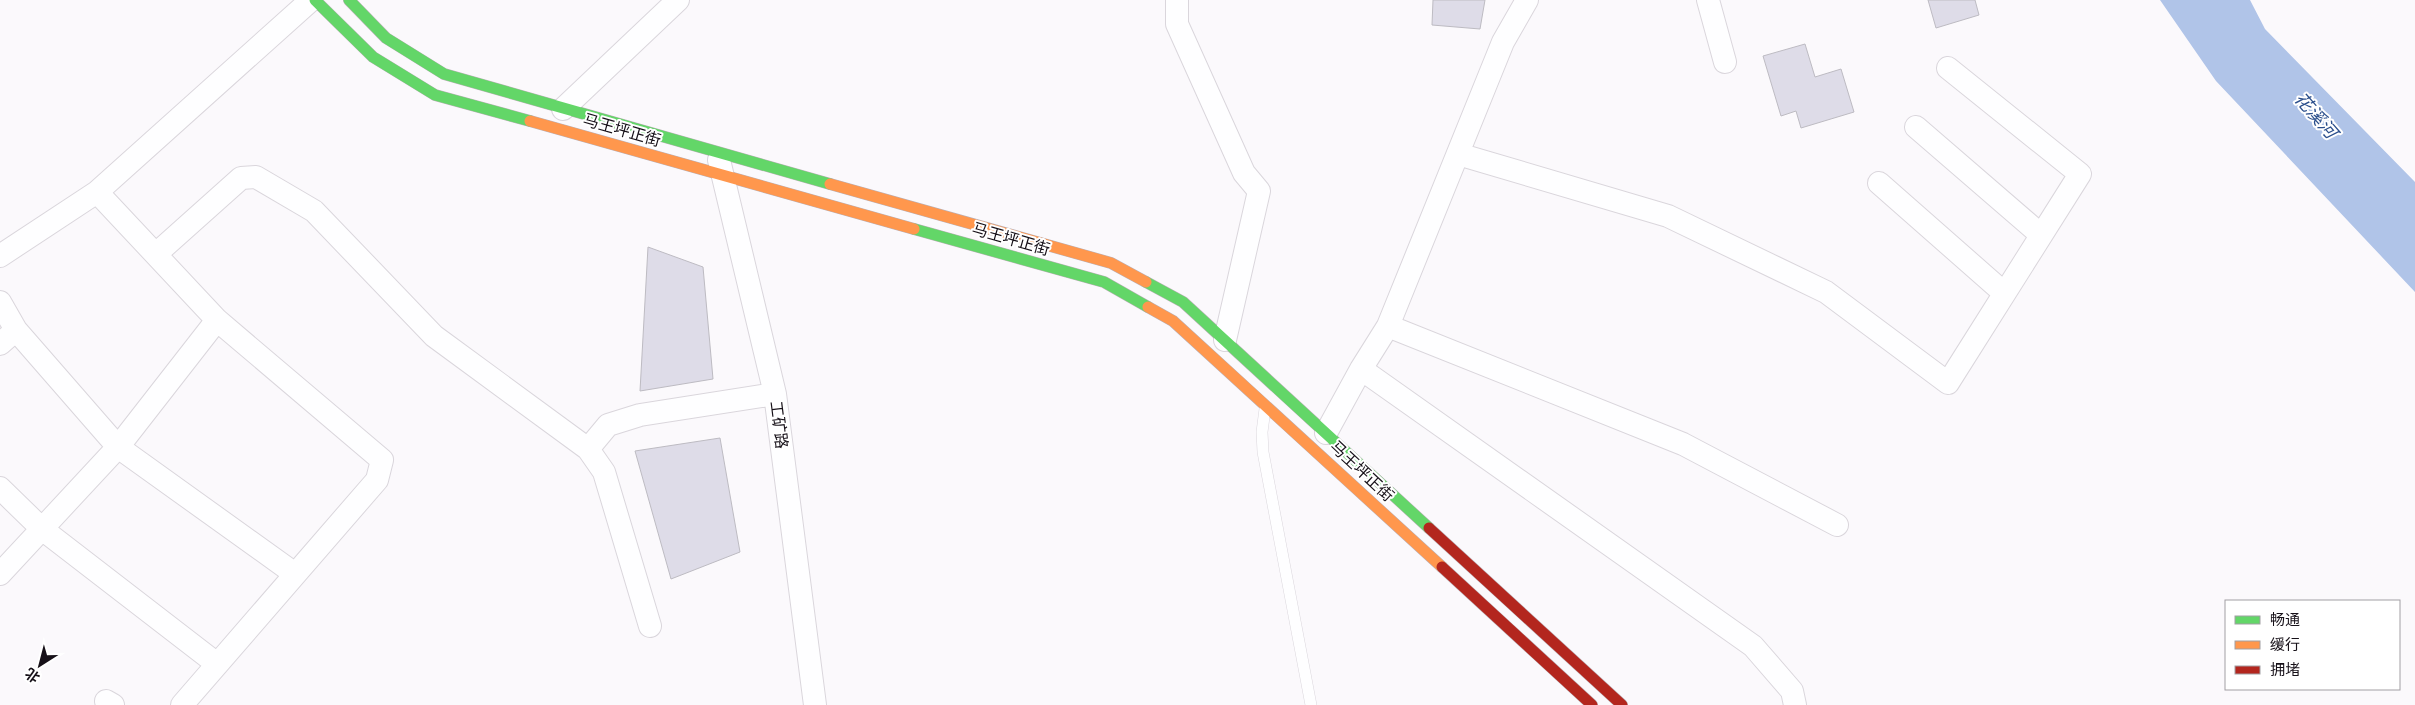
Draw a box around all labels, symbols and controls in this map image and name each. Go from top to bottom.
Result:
water label: 花溪河 [2290,87,2344,145]
street label: 马王坪正街 [581,109,663,151]
street label: 马王坪正街 [970,218,1052,260]
street label: 工矿路 [766,400,792,450]
street label: 马王坪正街 [1326,436,1398,506]
legend [2225,600,2400,690]
text: 畅通 [2270,610,2300,629]
text: 缓行 [2270,635,2300,654]
north arrow [15,640,65,690]
text: 拥堵 [2270,660,2300,679]
text: 北 [21,664,43,687]

